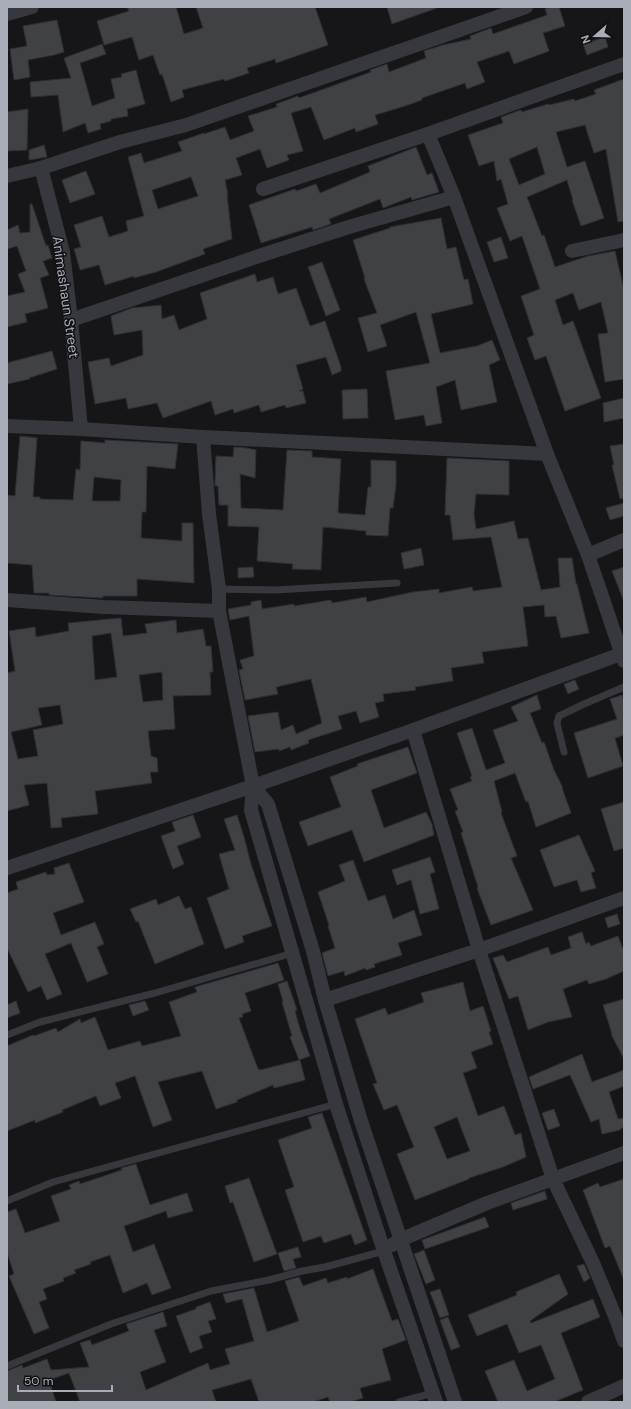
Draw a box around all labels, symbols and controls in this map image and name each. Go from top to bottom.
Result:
north arrow [575,16,615,56]
text: N [578,33,594,46]
street label: Animashaun Street [49,235,83,359]
scale bar [18,1367,112,1393]
text: 50 m [24,1373,53,1389]

